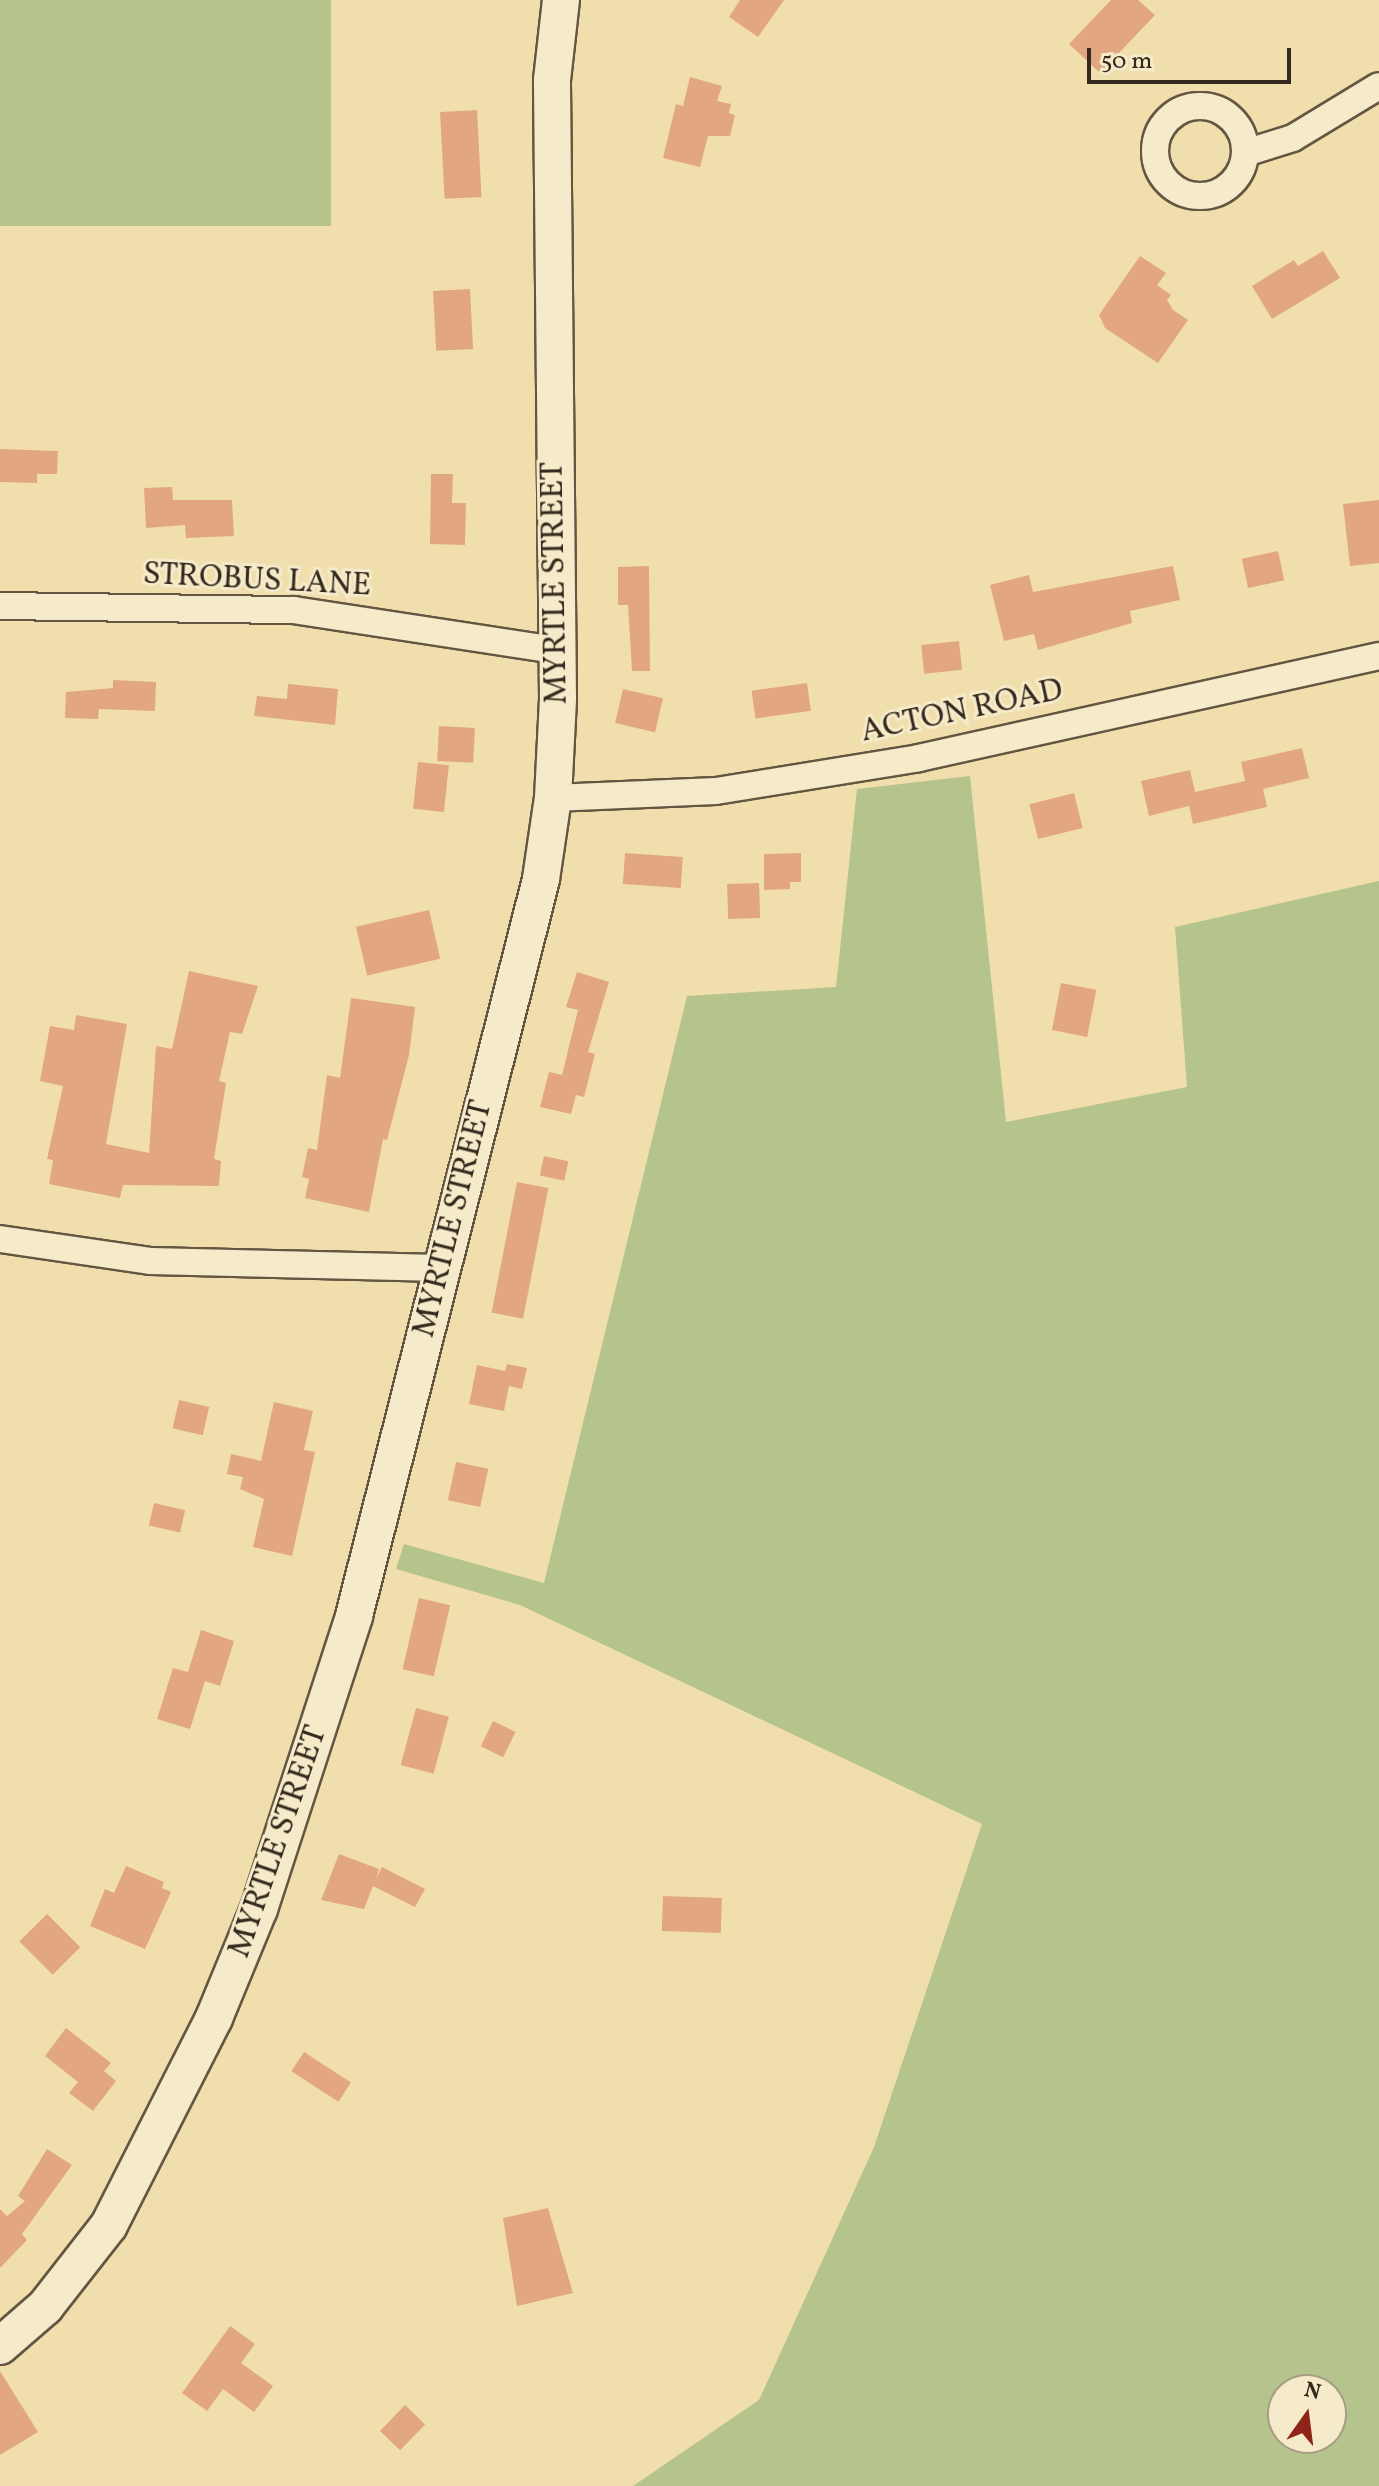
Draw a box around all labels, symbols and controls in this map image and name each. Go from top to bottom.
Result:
scale bar [1091,32,1295,82]
text: 50 m [1101,45,1153,79]
street label: MYRTLE STREET [535,461,577,705]
street label: STROBUS LANE [142,556,372,606]
street label: ACTON ROAD [858,672,1066,752]
street label: MYRTLE STREET [406,1097,502,1341]
street label: MYRTLE STREET [221,1721,337,1963]
north arrow [1267,2374,1347,2454]
text: N [1301,2375,1324,2409]

